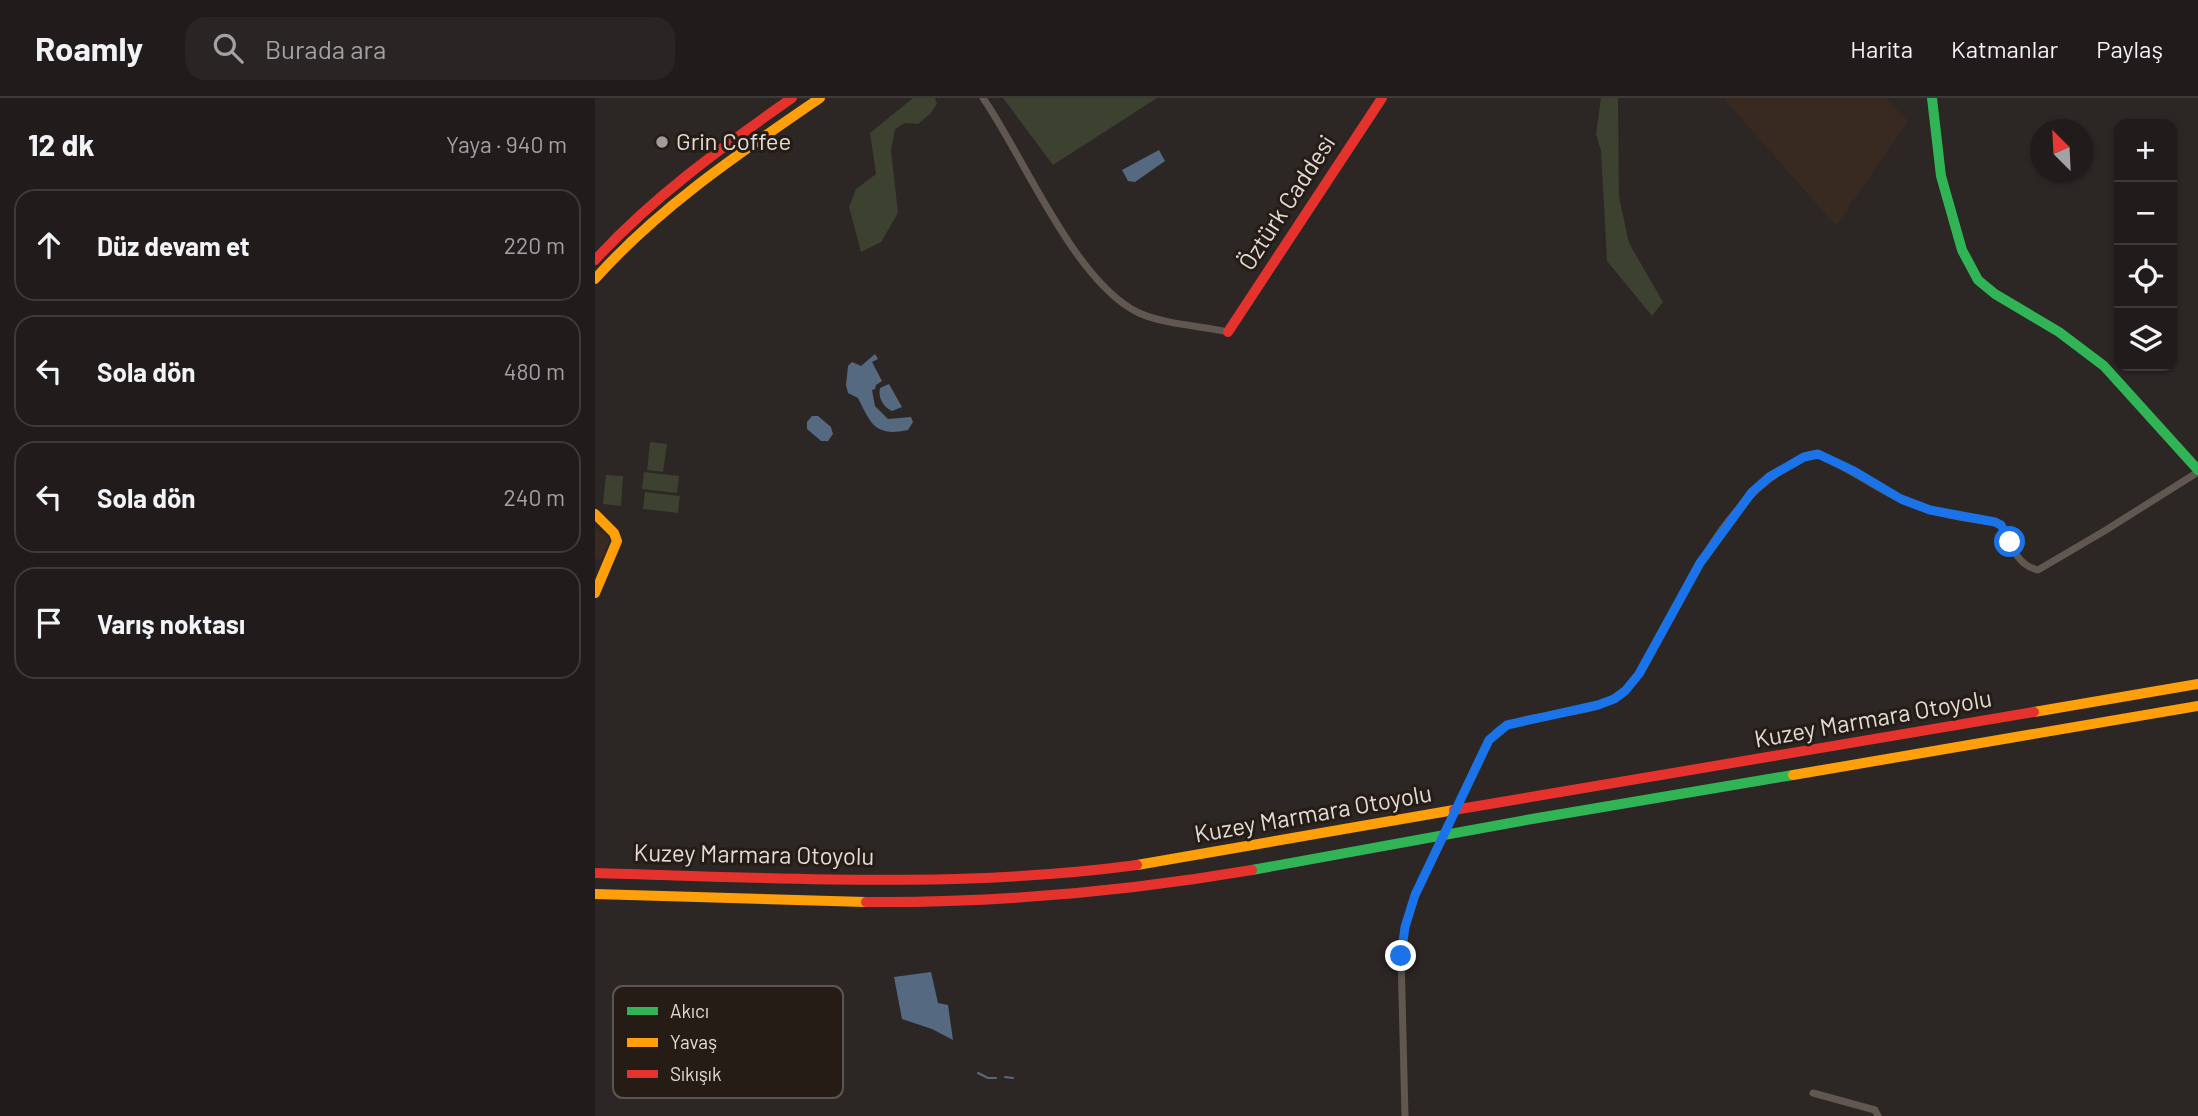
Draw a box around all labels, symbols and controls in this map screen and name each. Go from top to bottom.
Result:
search box [185,17,675,80]
text: Roamly [35,28,143,68]
icon: search [209,29,247,67]
text: Burada ara [265,33,386,64]
text: Harita [1850,34,1913,63]
text: Katmanlar [1951,34,2058,63]
text: Paylaş [2096,34,2163,63]
north arrow [2030,119,2093,182]
map controls [2114,119,2177,371]
button: + [2114,119,2177,182]
text: 12 dk [28,126,94,162]
place label: Grin Coffee [676,126,791,155]
street label: Öztürk Caddesi [1231,129,1340,275]
text: Yaya · 940 m [446,130,567,158]
marker: Grin Coffee [654,134,670,150]
button: − [2114,182,2177,245]
icon: ahead [30,226,68,264]
text: Düz devam et [97,230,250,261]
text: 220 m [504,231,565,259]
button: locate [2114,245,2177,308]
button: layers [2114,308,2177,371]
icon: left [30,352,68,390]
text: Sola dön [97,356,195,387]
text: 480 m [504,357,565,385]
icon: left [30,478,68,516]
text: Sola dön [97,482,195,513]
text: 240 m [503,483,565,511]
route start [1994,526,2025,557]
icon: arrive [30,604,68,642]
text: Varış noktası [97,608,245,639]
street label: Kuzey Marmara Otoyolu [1752,682,1994,753]
street label: Kuzey Marmara Otoyolu [1192,777,1434,848]
street label: Kuzey Marmara Otoyolu [633,837,875,870]
route end [1385,940,1416,971]
legend [613,986,843,1098]
text: Akıcı [670,999,709,1022]
text: Yavaş [670,1030,717,1053]
text: Sıkışık [670,1062,721,1085]

